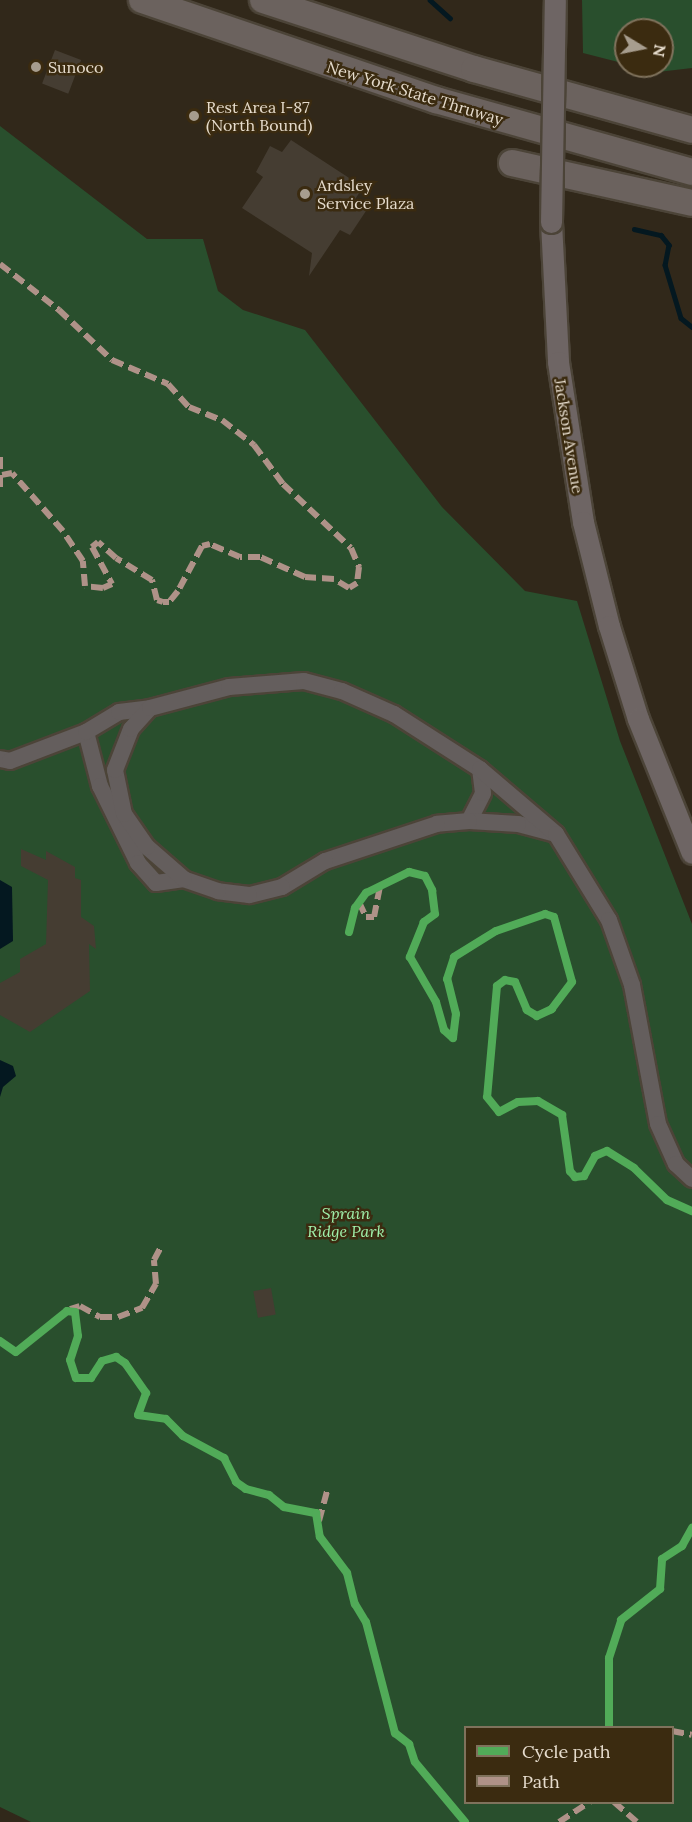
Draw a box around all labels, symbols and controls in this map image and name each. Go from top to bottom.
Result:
north arrow [614,18,674,78]
text: N [649,43,671,59]
place label: Sunoco [48,57,103,77]
street label: New York State Thruway [324,57,506,129]
marker: Sunoco [29,60,43,74]
place label: Rest Area I-87 (North Bound) [206,97,312,135]
marker: Rest Area I-87 (North Bound) [187,109,201,123]
place label: Ardsley Service Plaza [317,175,414,213]
marker: Ardsley Service Plaza [298,187,312,201]
street label: Jackson Avenue [550,377,588,495]
park label: Sprain Ridge Park [307,1203,385,1241]
legend [464,1726,674,1804]
text: Cycle path [522,1740,611,1763]
text: Path [522,1770,560,1793]

